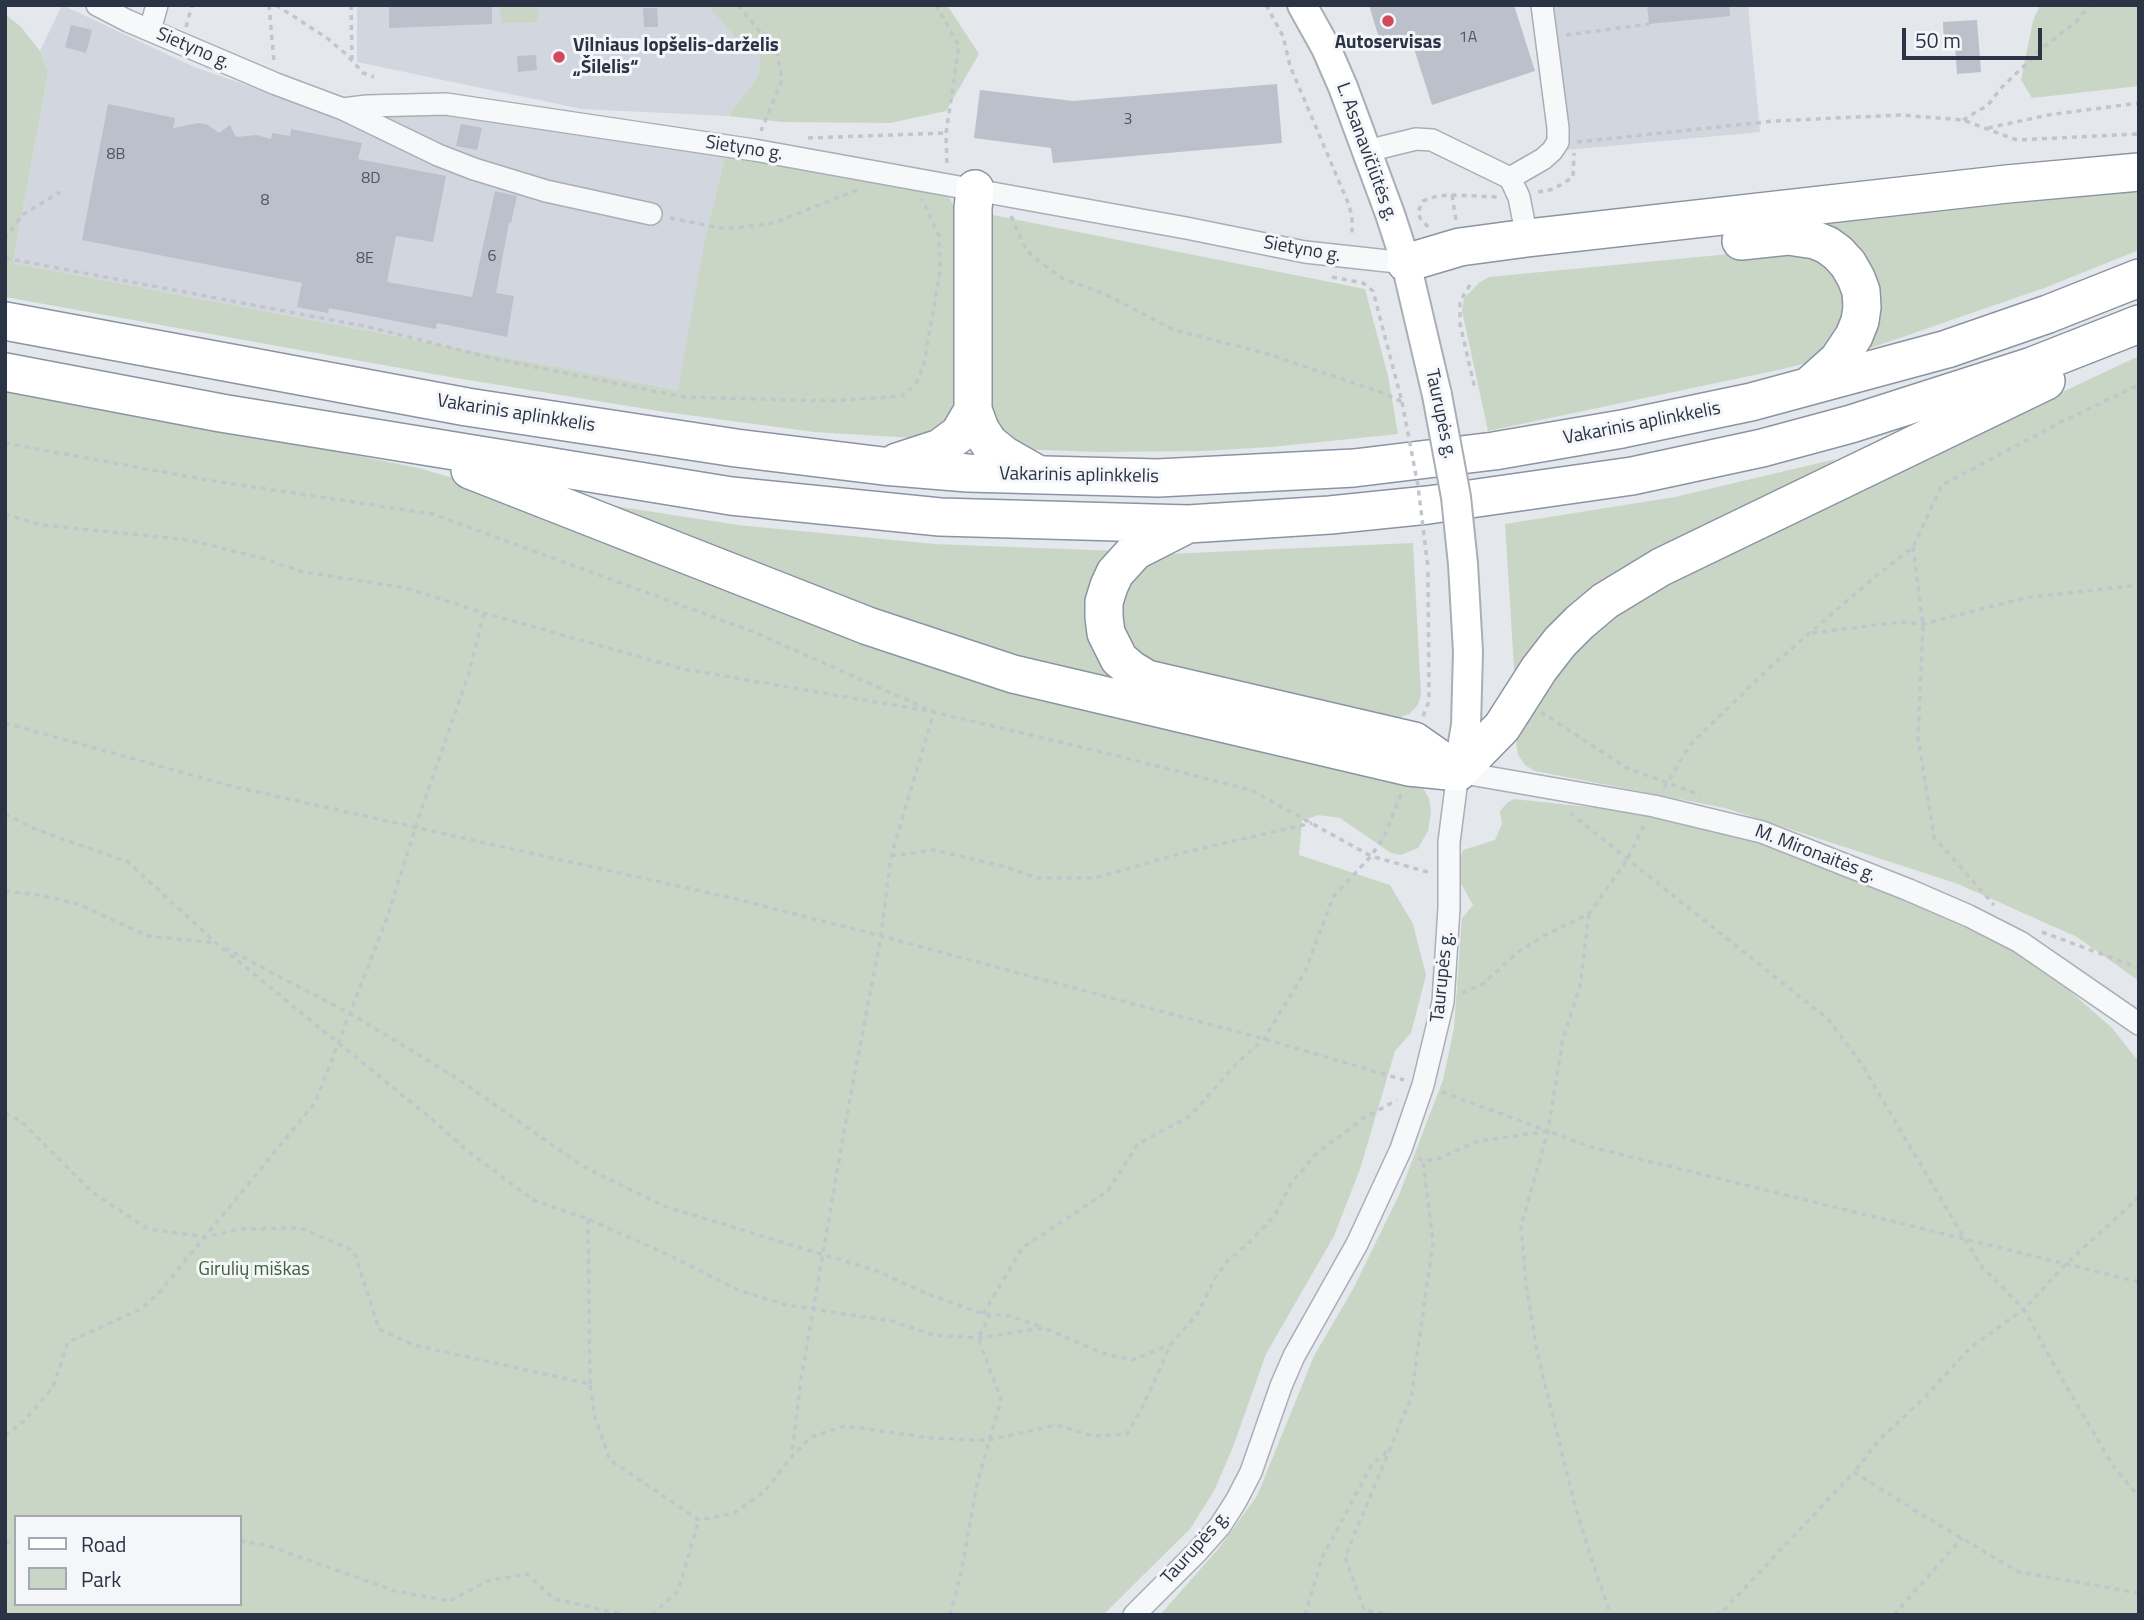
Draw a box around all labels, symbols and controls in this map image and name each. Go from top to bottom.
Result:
marker: Autoservisas [1380,13,1396,29]
scale bar [1906,14,2046,58]
street label: Sietyno g. [153,23,233,75]
text: 50 m [1915,24,1961,56]
house number: 1A [1459,28,1477,48]
place label: Autoservisas [1335,32,1441,54]
place label: Vilniaus lopšelis-darželis „Šilelis“ [573,35,779,79]
marker: Vilniaus lopšelis-darželis „Šilelis“ [551,49,567,65]
street label: L. Asanavičiūtės g. [1330,80,1402,224]
house number: 3 [1124,110,1132,130]
street label: Sietyno g. [704,132,784,166]
house number: 8B [107,145,125,165]
house number: 8D [361,169,381,189]
house number: 8 [261,191,269,211]
street label: Sietyno g. [1262,232,1342,268]
house number: 6 [488,247,496,267]
house number: 8E [356,249,374,269]
street label: Taurupės g. [1419,367,1461,461]
street label: Vakarinis aplinkkelis [435,390,597,438]
street label: Vakarinis aplinkkelis [1561,398,1723,450]
street label: Vakarinis aplinkkelis [999,463,1159,489]
street label: M. Mironaitės g. [1751,820,1879,888]
street label: Taurupės g. [1427,931,1459,1023]
park label: Girulių miškas [198,1259,310,1281]
street label: Taurupės g. [1157,1507,1235,1589]
legend [14,1515,242,1606]
text: Road [81,1528,126,1560]
text: Park [81,1563,121,1595]

